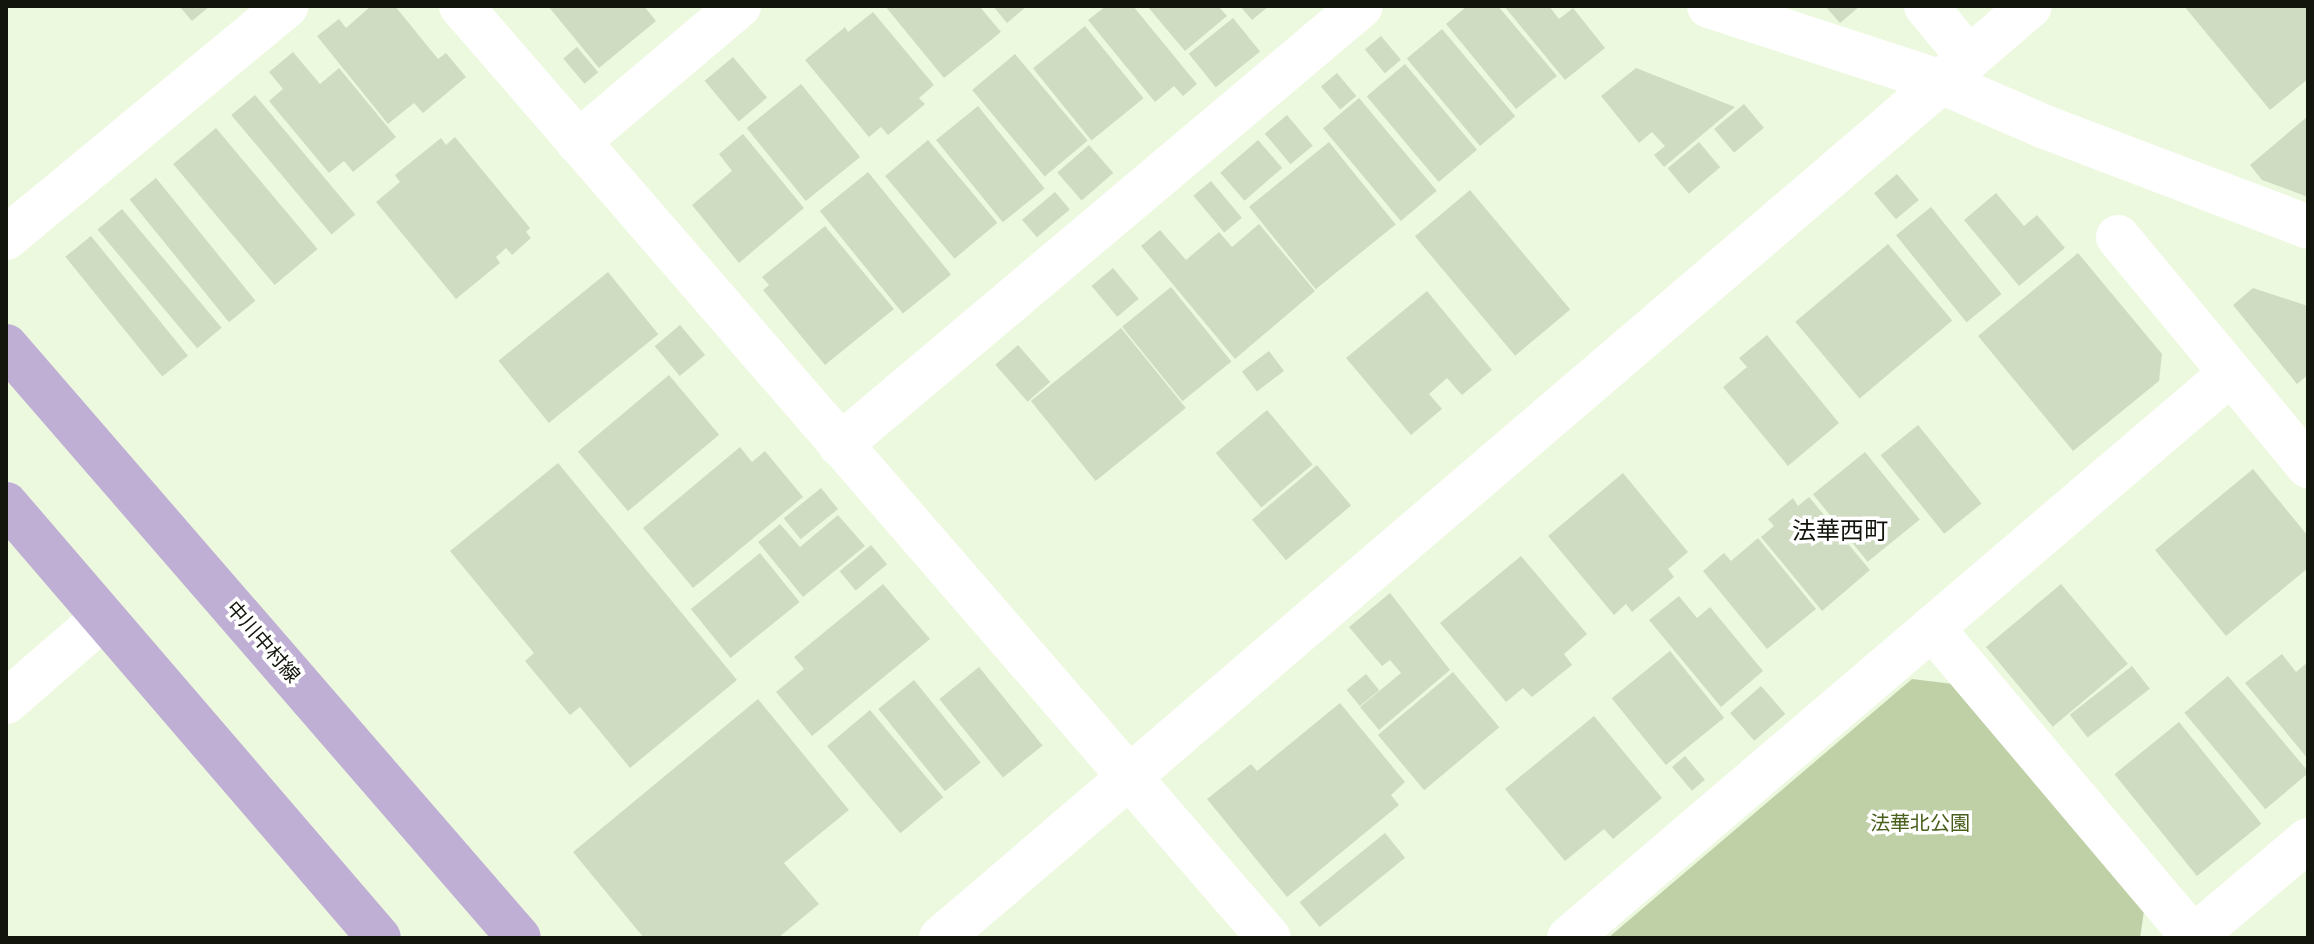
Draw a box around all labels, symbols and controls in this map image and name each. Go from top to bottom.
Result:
district label: 法華西町 [1792,518,1888,546]
street label: 中川中村線 [221,596,305,688]
park label: 法華北公園 [1870,811,1970,835]

